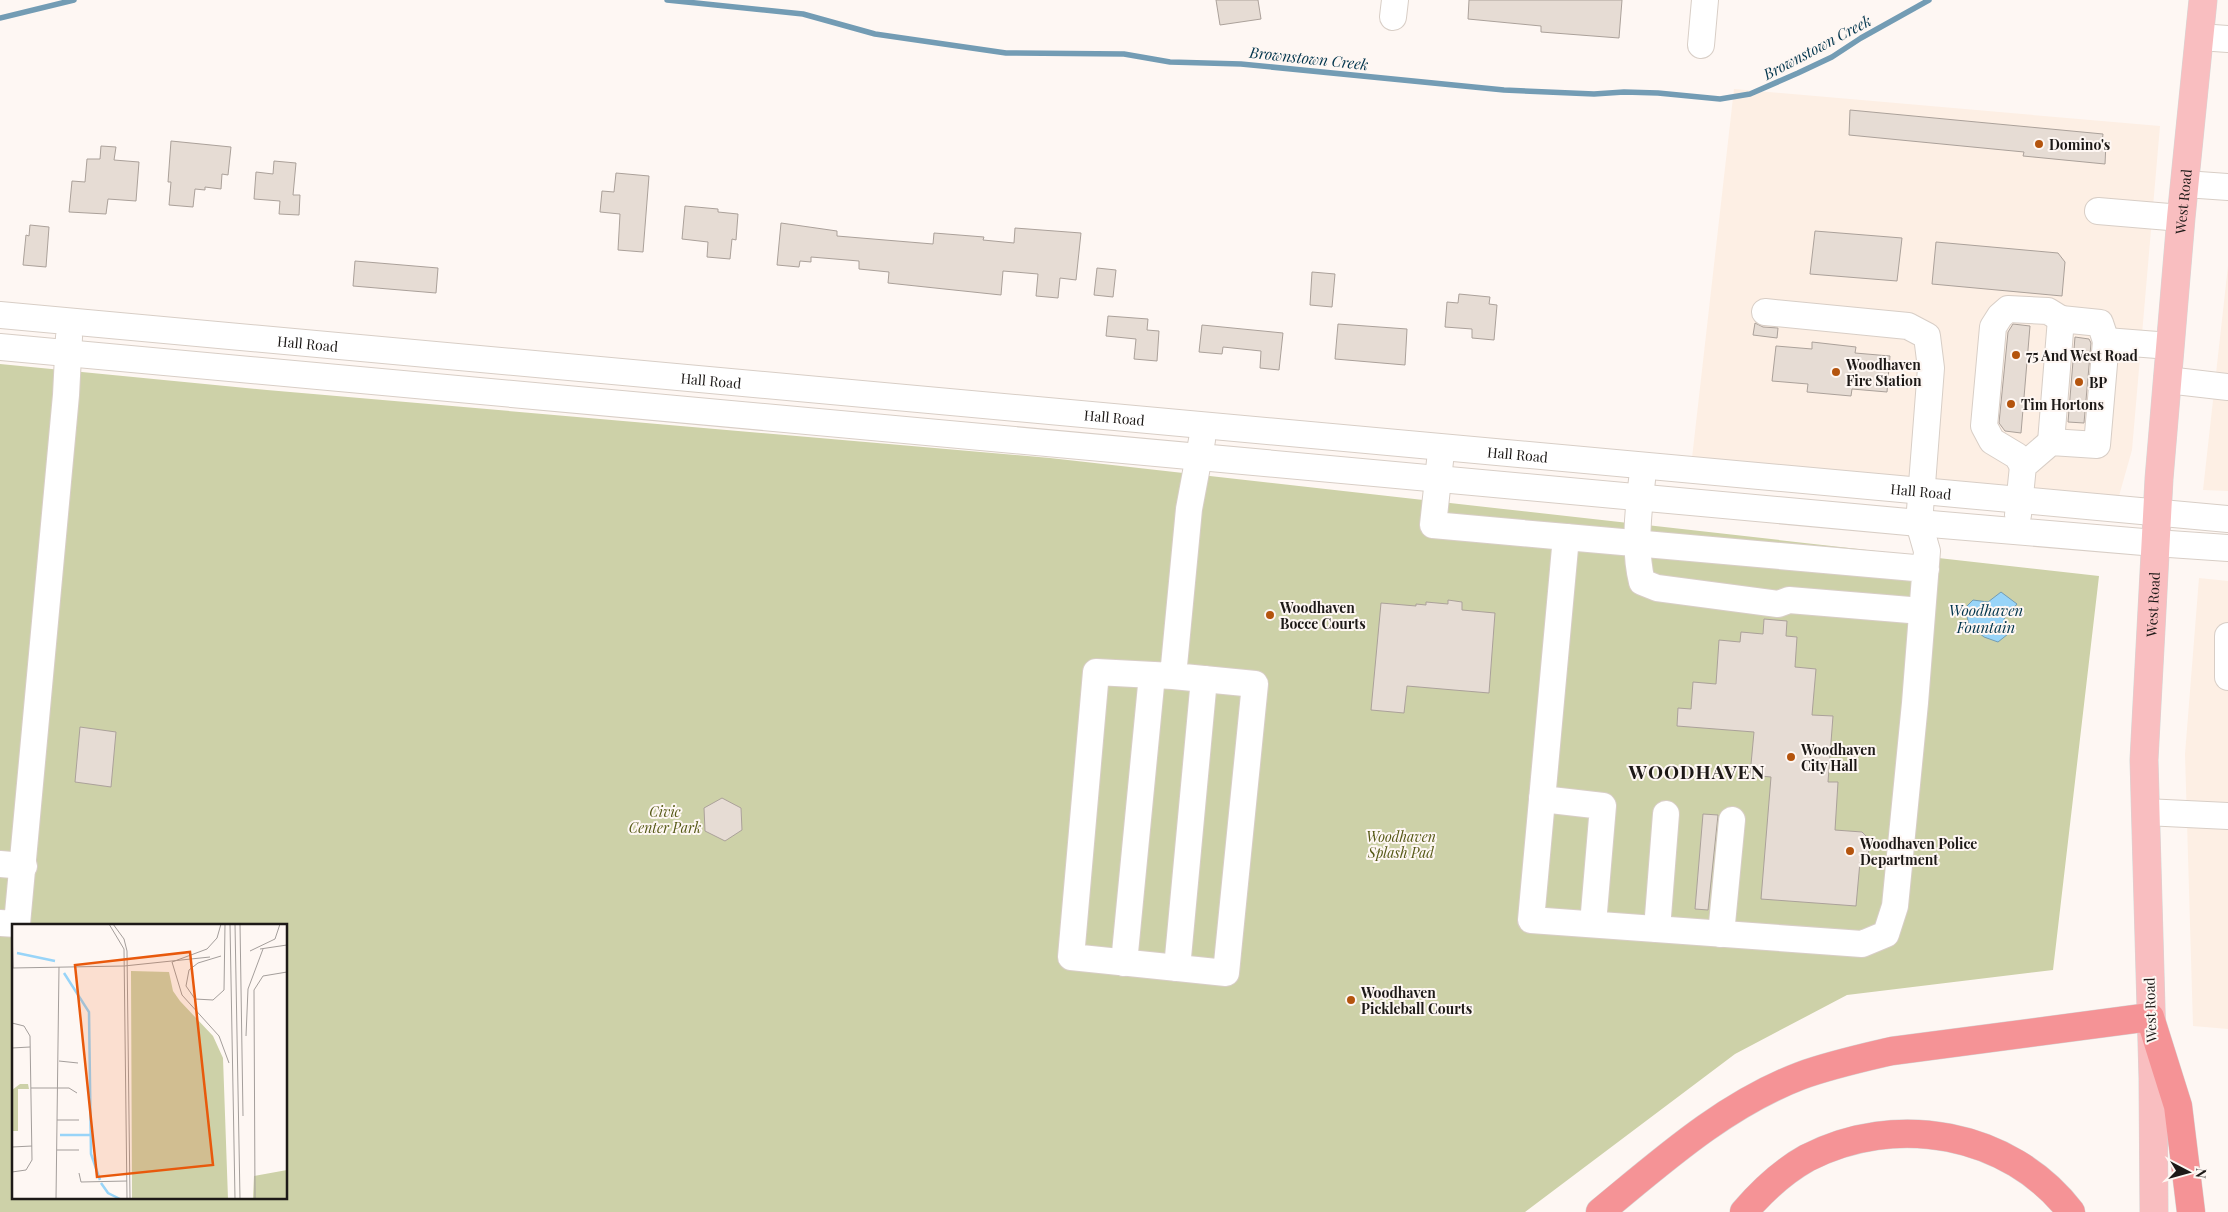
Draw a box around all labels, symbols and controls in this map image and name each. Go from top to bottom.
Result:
water label: Brownstown Creek [1759,10,1875,84]
water label: Brownstown Creek [1248,42,1370,74]
place label: Domino's [2049,135,2110,154]
marker: Domino's [2033,138,2045,150]
street label: West Road [2170,168,2195,236]
street label: Hall Road [277,331,339,355]
place label: 75 And West Road [2026,346,2138,365]
marker: 75 And West Road [2010,349,2022,361]
place label: Woodhaven Fire Station [1845,355,1922,390]
marker: Woodhaven Fire Station [1830,366,1842,378]
street label: Hall Road [680,368,742,392]
place label: BP [2089,373,2107,392]
marker: BP [2073,376,2085,388]
place label: Tim Hortons [2021,395,2104,414]
marker: Tim Hortons [2005,398,2017,410]
street label: Hall Road [1083,405,1146,429]
street label: Hall Road [1486,442,1549,466]
street label: Hall Road [1890,479,1952,503]
street label: West Road [2141,571,2164,638]
place label: Woodhaven Bocce Courts [1279,598,1366,633]
water label: Woodhaven Fountain [1949,600,2023,637]
marker: Woodhaven Bocce Courts [1264,609,1276,621]
place label: Woodhaven City Hall [1800,740,1876,775]
marker: Woodhaven City Hall [1785,751,1797,763]
district label: WOODHAVEN [1628,758,1765,784]
park label: Civic Center Park [629,802,701,837]
park label: Woodhaven Splash Pad [1366,827,1436,862]
place label: Woodhaven Police Department [1859,834,1977,869]
marker: Woodhaven Police Department [1844,845,1856,857]
inset map [12,924,288,1200]
street label: West Road [2139,977,2161,1044]
place label: Woodhaven Pickleball Courts [1360,983,1472,1018]
marker: Woodhaven Pickleball Courts [1345,994,1357,1006]
north arrow [2163,1147,2213,1197]
text: N [2191,1167,2211,1179]

